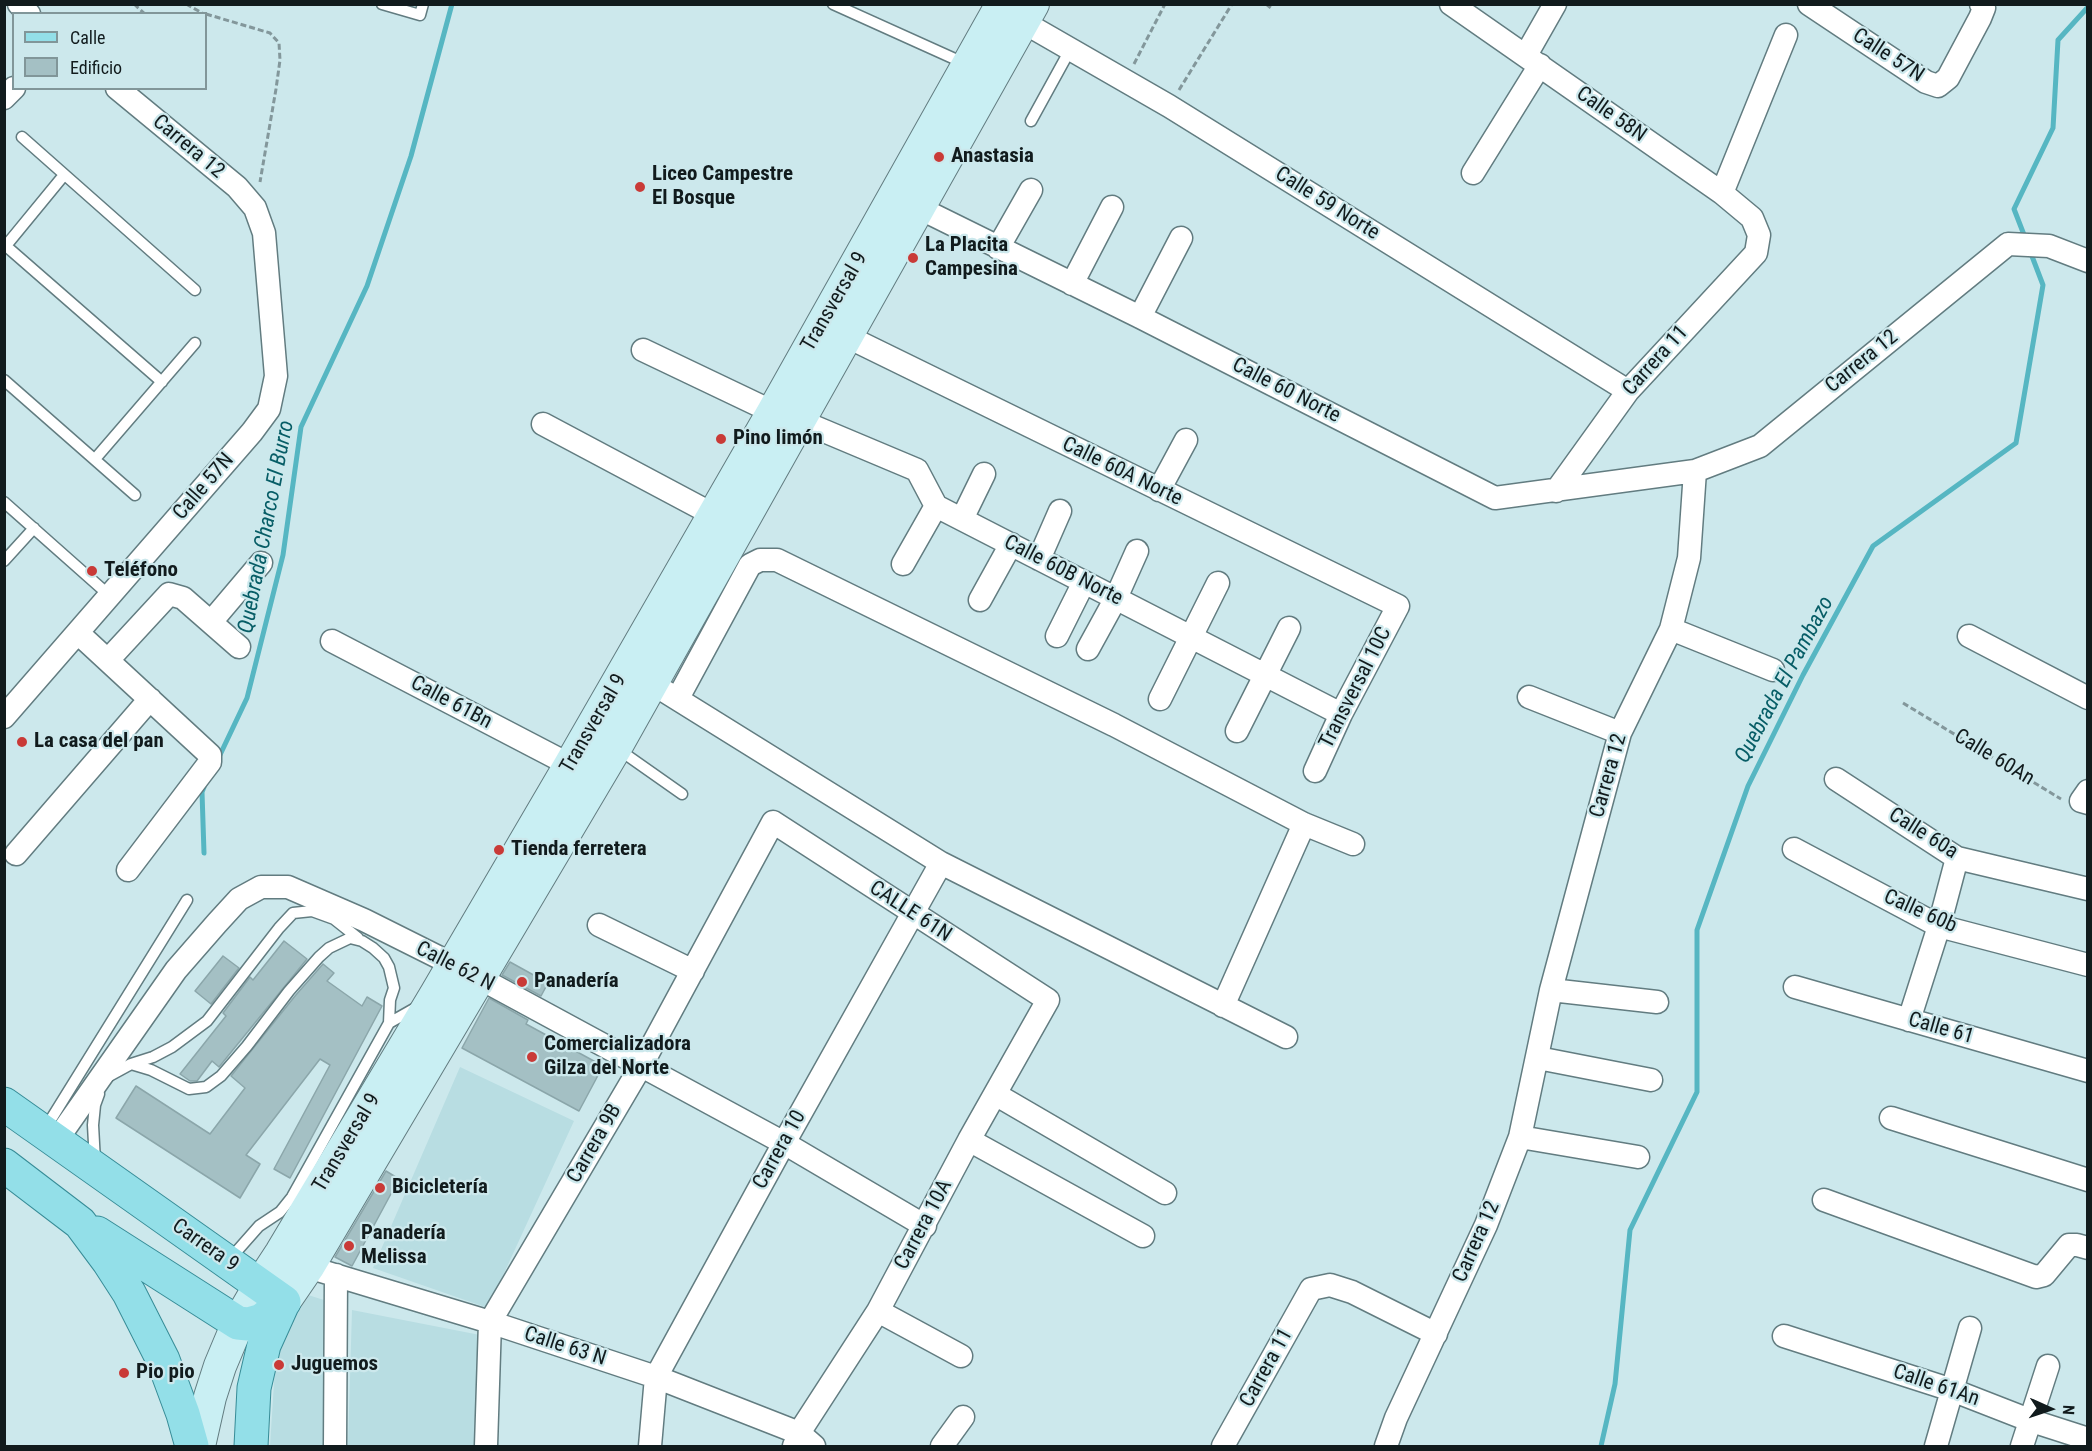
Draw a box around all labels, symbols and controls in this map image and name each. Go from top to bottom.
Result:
legend [12,12,207,90]
street label: Calle 57N [1848,24,1928,88]
text: Calle [70,27,106,48]
text: Edificio [70,57,122,78]
street label: Calle 58N [1571,82,1651,148]
street label: Carrera 12 [147,110,229,184]
place label: Anastasia [951,144,1034,170]
marker: Anastasia [932,150,946,164]
place label: Liceo Campestre El Bosque [652,162,793,212]
street label: Calle 59 Norte [1270,162,1384,246]
marker: Liceo Campestre El Bosque [633,180,647,194]
place label: La Placita Campesina [925,233,1018,283]
street label: Transversal 9 [796,248,874,356]
marker: La Placita Campesina [906,251,920,265]
street label: Carrera 11 [1618,321,1694,401]
street label: Carrera 12 [1821,325,1903,399]
street label: Calle 60 Norte [1228,353,1344,429]
water label: Quebrada Charco El Burro [233,418,301,636]
place label: Pino limón [733,426,823,452]
marker: Pino limón [714,432,728,446]
street label: Calle 60A Norte [1058,432,1186,512]
street label: Calle 57N [168,449,240,525]
street label: Calle 60B Norte [999,530,1127,612]
place label: Teléfono [104,558,178,584]
marker: Teléfono [85,564,99,578]
water label: Quebrada El Pambazo [1730,592,1840,768]
street label: Transversal 10C [1315,623,1397,753]
street label: Transversal 9 [555,670,633,778]
street label: Calle 61Bn [406,671,496,735]
street label: Calle 60An [1949,724,2039,792]
place label: La casa del pan [34,729,164,755]
street label: Carrera 12 [1585,731,1633,821]
marker: La casa del pan [15,735,29,749]
street label: Calle 60a [1884,803,1962,865]
place label: Tienda ferretera [511,837,647,863]
marker: Tienda ferretera [492,843,506,857]
street label: CALLE 61N [864,876,956,948]
street label: Calle 60b [1880,885,1960,939]
street label: Calle 62 N [411,937,499,997]
place label: Panadería [534,969,619,995]
marker: Panadería [515,975,529,989]
street label: Calle 61 [1905,1008,1977,1050]
place label: Comercializadora Gilza del Norte [544,1032,691,1082]
marker: Comercializadora Gilza del Norte [525,1050,539,1064]
street label: Transversal 9 [308,1089,386,1197]
street label: Carrera 9B [562,1100,628,1188]
street label: Carrera 10 [748,1106,812,1194]
place label: Bicicletería [392,1175,488,1201]
street label: Carrera 10A [890,1176,958,1274]
marker: Bicicletería [373,1181,387,1195]
street label: Carrera 12 [1448,1198,1506,1286]
street label: Carrera 9 [167,1214,243,1278]
place label: Panadería Melissa [361,1221,446,1271]
marker: Panadería Melissa [342,1239,356,1253]
street label: Calle 63 N [521,1322,609,1372]
street label: Carrera 11 [1235,1324,1299,1412]
place label: Juguemos [291,1352,378,1378]
marker: Juguemos [272,1358,286,1372]
place label: Pio pio [136,1360,195,1386]
street label: Calle 61An [1890,1360,1982,1412]
marker: Pio pio [117,1366,131,1380]
north arrow [2020,1379,2080,1439]
text: N [2059,1405,2078,1415]

